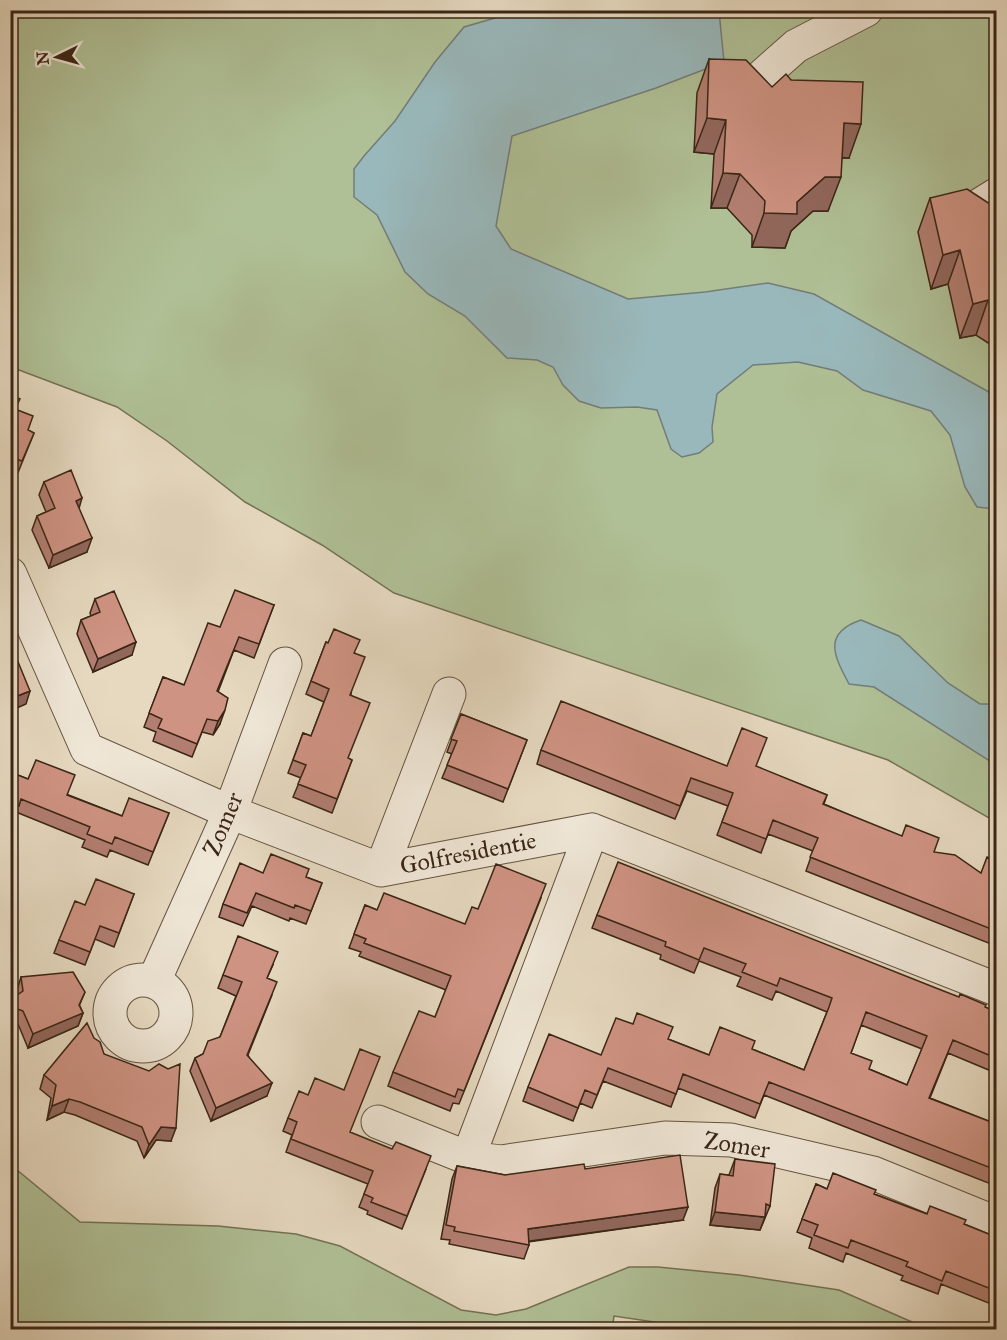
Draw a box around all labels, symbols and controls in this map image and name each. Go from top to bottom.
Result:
north arrow [27,27,87,87]
text: N [32,50,53,66]
street label: Zomer [196,788,250,860]
street label: Golfresidentie [397,825,539,881]
street label: Zomer [702,1125,772,1165]

